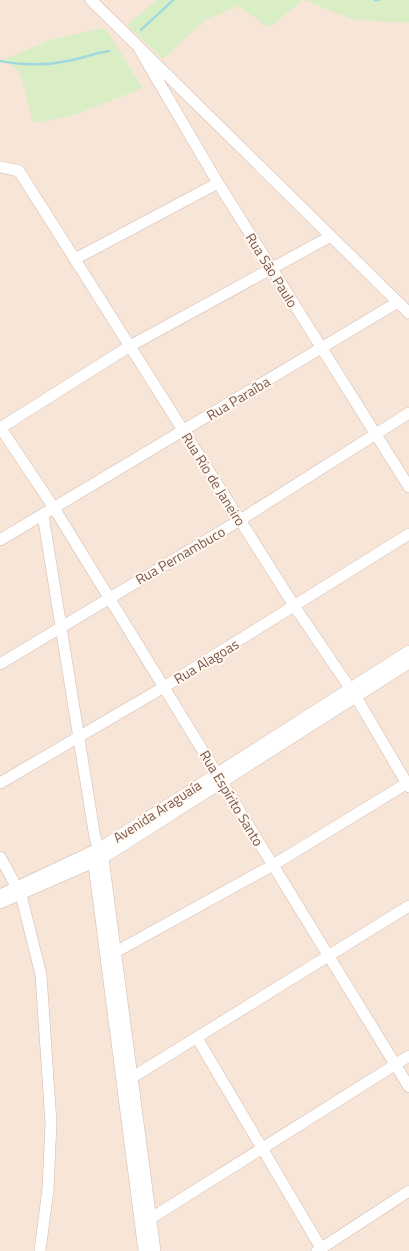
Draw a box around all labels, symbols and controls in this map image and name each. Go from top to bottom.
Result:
street label: Rua São Paulo [241,229,303,311]
street label: Rua Paraíba [202,371,274,425]
street label: Rua Rio de Janeiro [177,428,251,530]
street label: Rua Pernambuco [131,521,229,589]
street label: Rua Alagoas [169,633,243,689]
street label: Rua Espírito Santo [195,746,269,850]
street label: Avenida Araguaía [109,774,205,848]

